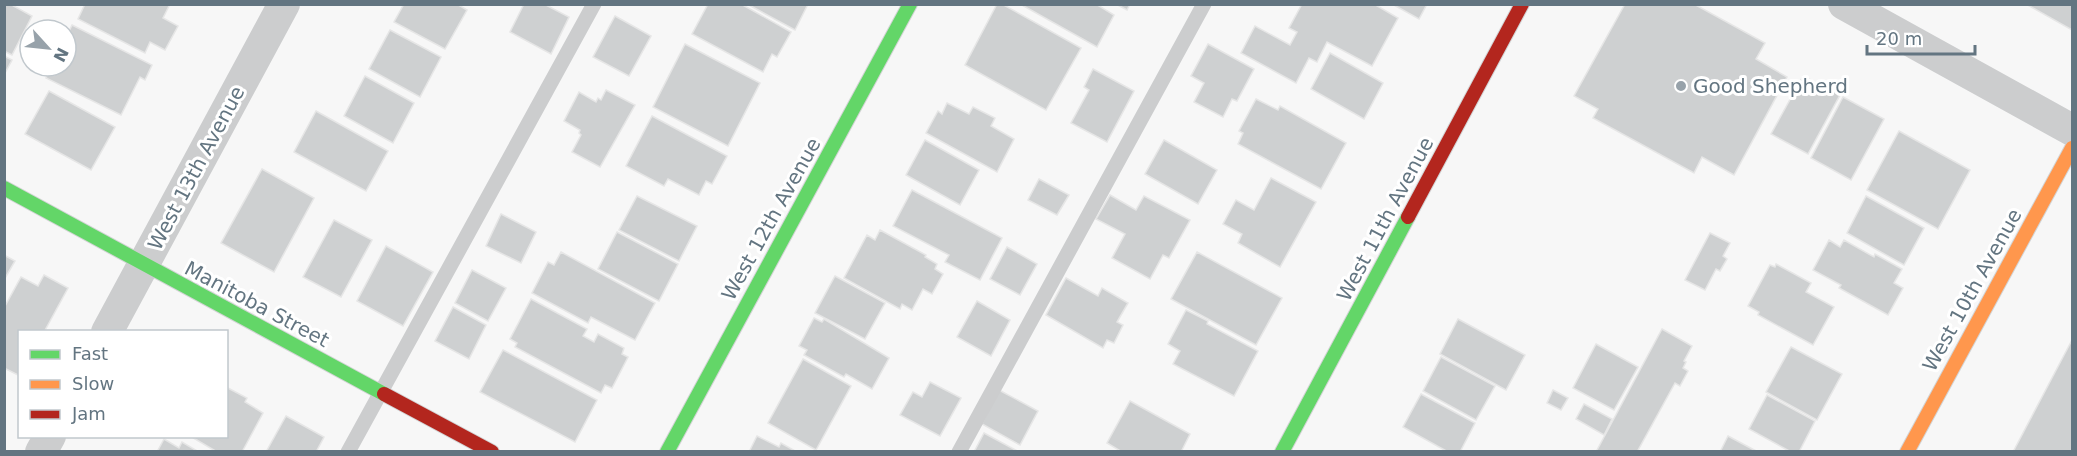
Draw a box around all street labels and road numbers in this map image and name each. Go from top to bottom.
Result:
street label: West 13th Avenue [143,82,249,254]
street label: West 11th Avenue [1332,133,1438,305]
street label: West 12th Avenue [716,134,826,304]
street label: West 10th Avenue [1917,205,2027,375]
street label: Manitoba Street [181,256,333,352]

